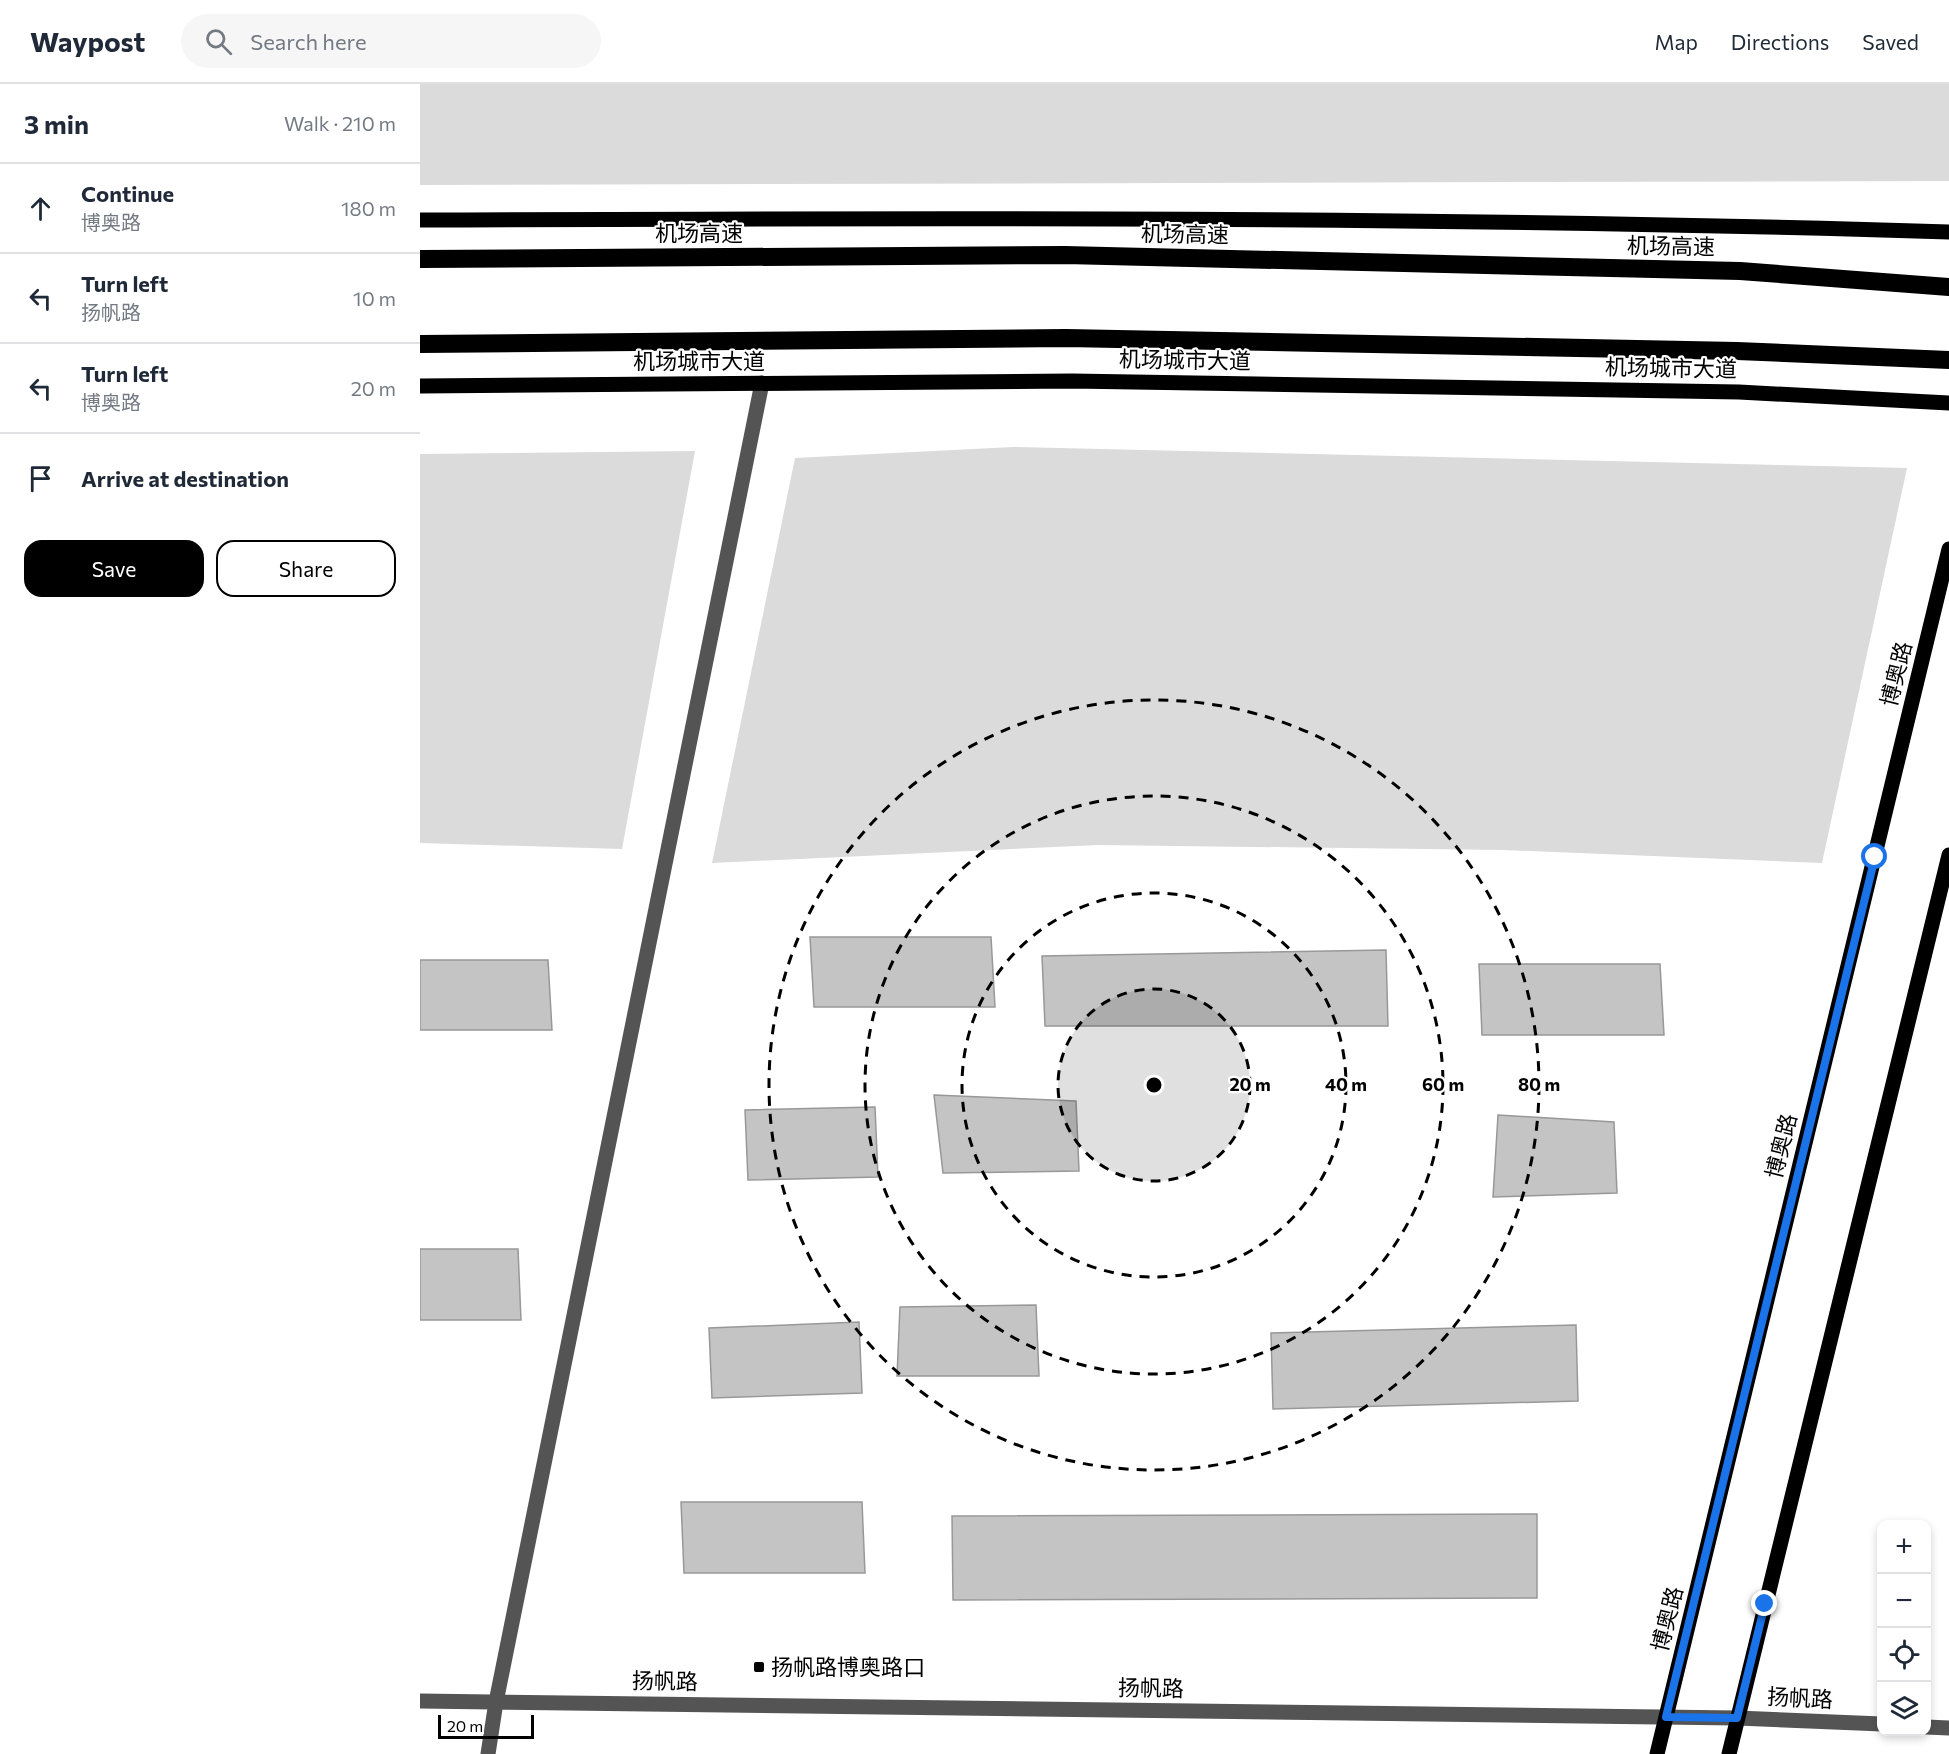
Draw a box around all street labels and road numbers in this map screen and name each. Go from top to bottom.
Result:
street label: 机场高速 [655,219,743,246]
street label: 机场高速 [1141,219,1229,248]
street label: 机场高速 [1627,231,1715,260]
street label: 机场城市大道 [1119,345,1251,374]
street label: 机场城市大道 [633,347,765,374]
street label: 机场城市大道 [1605,353,1737,382]
street label: 博奥路 [1874,639,1917,709]
street label: 博奥路 [1759,1111,1802,1181]
street label: 博奥路 [1645,1584,1688,1654]
street label: 扬帆路 [632,1666,698,1695]
street label: 扬帆路 [1118,1673,1184,1702]
street label: 扬帆路 [1766,1682,1834,1713]

